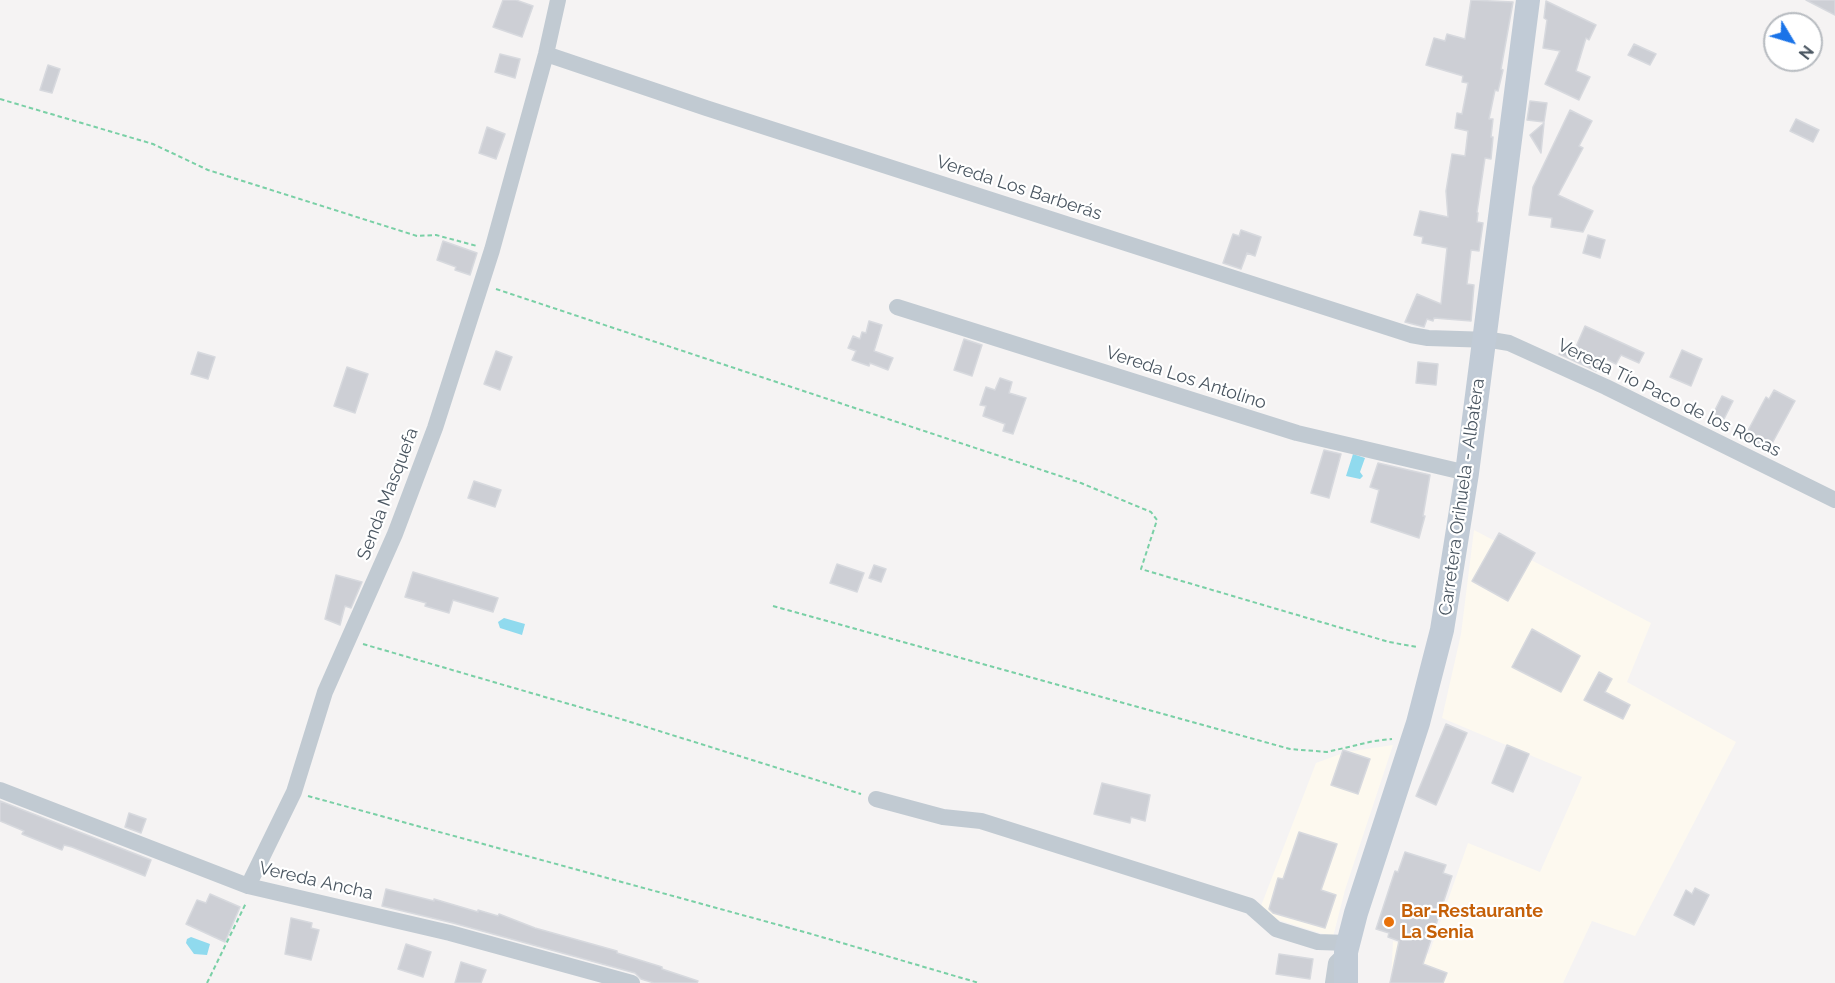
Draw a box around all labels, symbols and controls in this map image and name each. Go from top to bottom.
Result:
north arrow [1763,12,1823,72]
text: N [1795,41,1817,63]
street label: Vereda Los Barberás [934,151,1104,225]
street label: Vereda Tío Paco de los Rocas [1554,334,1784,462]
street label: Vereda Los Antolino [1103,342,1269,414]
street label: Carretera Orihuela - Albatera [1435,377,1489,617]
street label: Senda Masquefa [353,425,423,563]
street label: Vereda Ancha [257,857,375,905]
place label: Bar-Restaurante La Senia [1401,901,1543,944]
marker: Bar-Restaurante La Senia [1382,915,1396,929]

